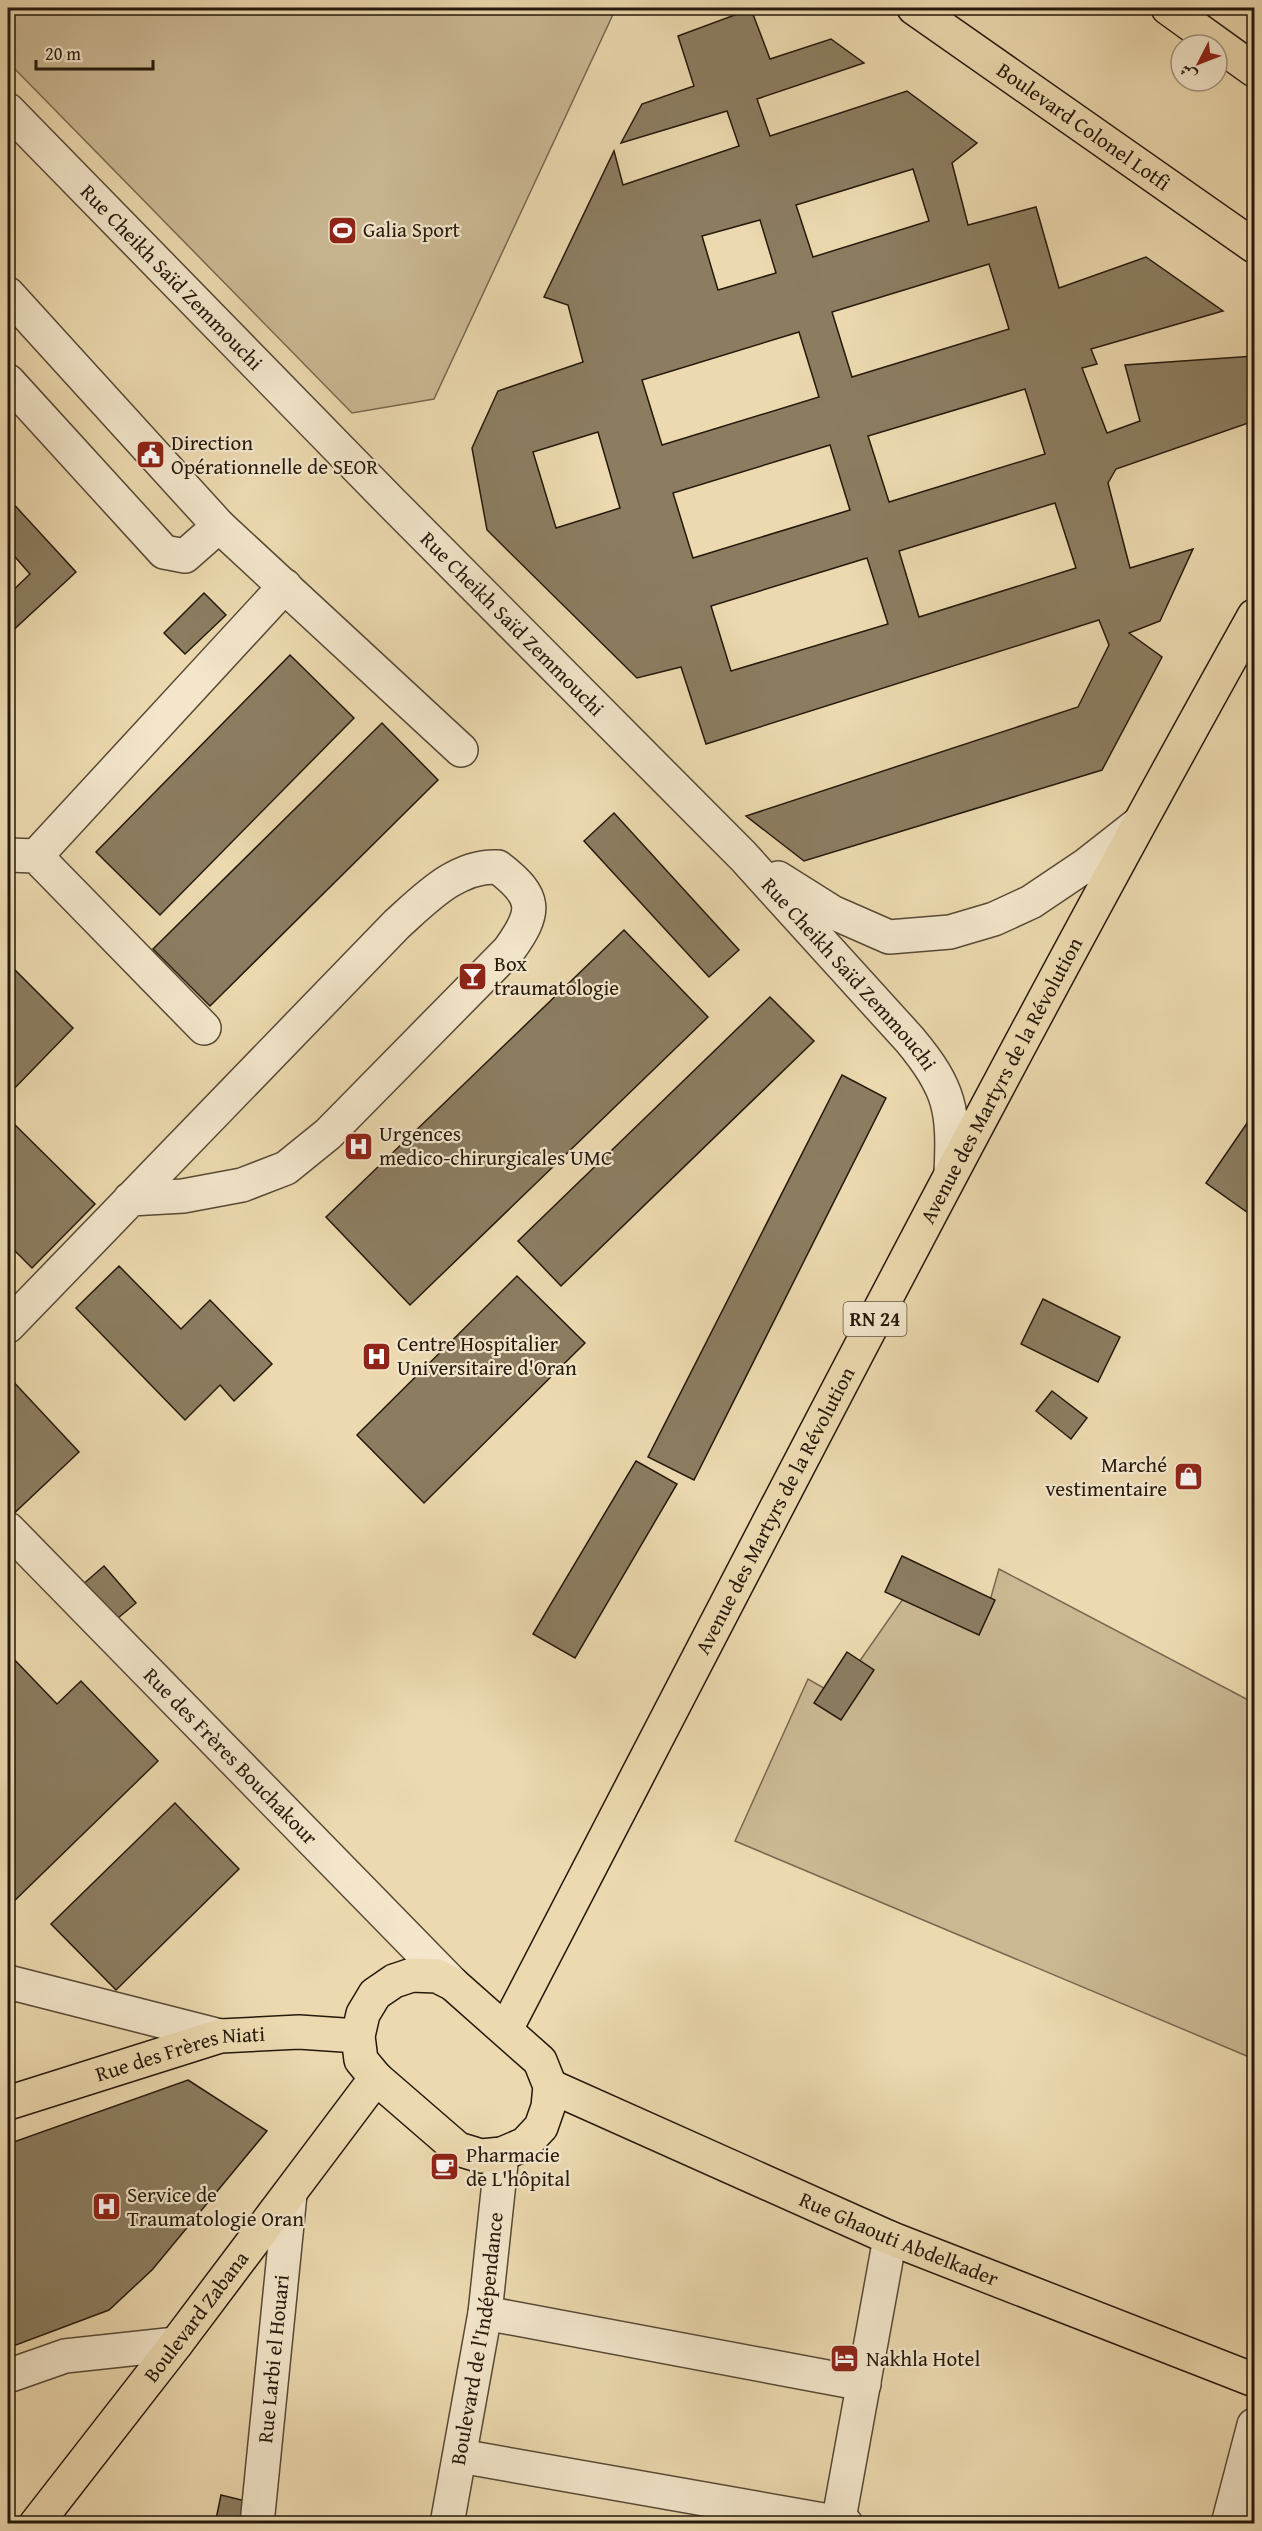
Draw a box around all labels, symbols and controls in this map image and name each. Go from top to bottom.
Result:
scale bar [36,33,153,71]
north arrow [1169,33,1229,93]
text: 20 m [45,40,81,67]
street label: Boulevard Colonel Lotfi [991,55,1177,198]
text: ش [1174,59,1202,87]
street label: Rue Cheikh Saïd Zemmouchi [73,177,270,377]
sports icon: Galia Sport [326,214,358,246]
place label: Galia Sport [363,214,461,245]
place label: Direction Opérationnelle de SEOR [171,427,379,482]
public building icon: Direction Opérationnelle de SEOR [134,439,166,471]
street label: Rue Cheikh Saïd Zemmouchi [413,524,612,723]
street label: Rue Cheikh Saïd Zemmouchi [755,870,945,1077]
street label: Avenue des Martyrs de la Révolution [912,931,1090,1229]
place label: Box traumatologie [494,948,619,1003]
bar icon: Box traumatologie [457,960,489,992]
place label: Urgences medico-chirurgicales UMC [379,1118,612,1173]
hospital icon: Urgences medico-chirurgicales UMC [342,1130,374,1162]
road number: RN 24 [844,1302,906,1336]
place label: Centre Hospitalier Universitaire d'Oran [397,1328,577,1383]
hospital icon: Centre Hospitalier Universitaire d'Oran [360,1340,392,1372]
street label: Avenue des Martyrs de la Révolution [687,1361,862,1660]
place label: Marché vestimentaire [1045,1449,1167,1504]
shop icon: Marché vestimentaire [1172,1461,1204,1493]
street label: Rue des Frères Bouchakour [137,1660,325,1852]
street label: Rue des Frères Niati [91,2018,266,2089]
place label: Pharmacie de L'hôpital [466,2139,570,2194]
cafe icon: Pharmacie de L'hôpital [429,2151,461,2183]
place label: Service de Traumatologie Oran [127,2179,304,2234]
street label: Rue Ghaouti Abdelkader [794,2183,1003,2294]
hospital icon: Service de Traumatologie Oran [90,2191,122,2223]
street label: Boulevard de l'Indépendance [442,2210,511,2467]
street label: Boulevard Zabana [136,2244,256,2389]
street label: Rue Larbi el Houari [249,2273,297,2444]
hotel icon: Nakhla Hotel [829,2343,861,2375]
place label: Nakhla Hotel [866,2343,980,2374]

